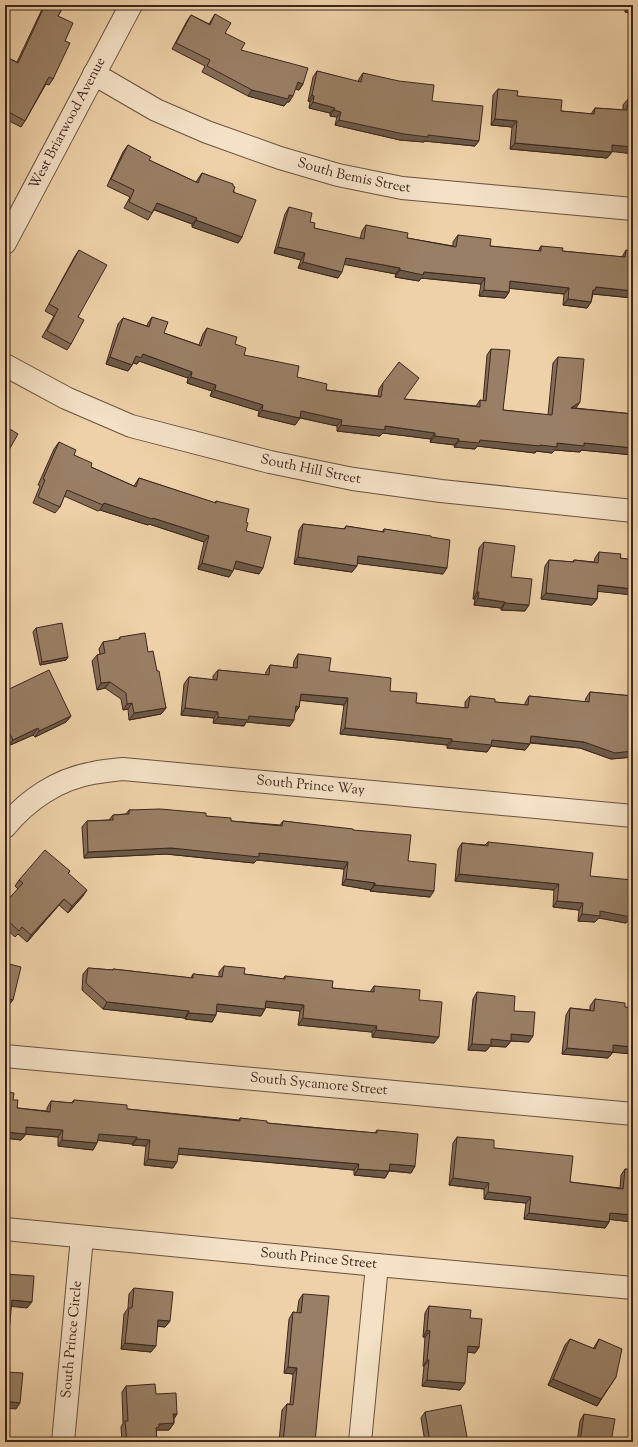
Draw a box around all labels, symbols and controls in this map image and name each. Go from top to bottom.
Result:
street label: West Briarwood Avenue [25,54,111,193]
street label: South Bemis Street [295,154,411,199]
street label: South Hill Street [258,450,362,490]
street label: South Prince Way [255,771,366,801]
street label: South Sycamore Street [249,1069,389,1101]
street label: South Prince Street [259,1244,378,1275]
street label: South Prince Circle [57,1280,88,1399]

